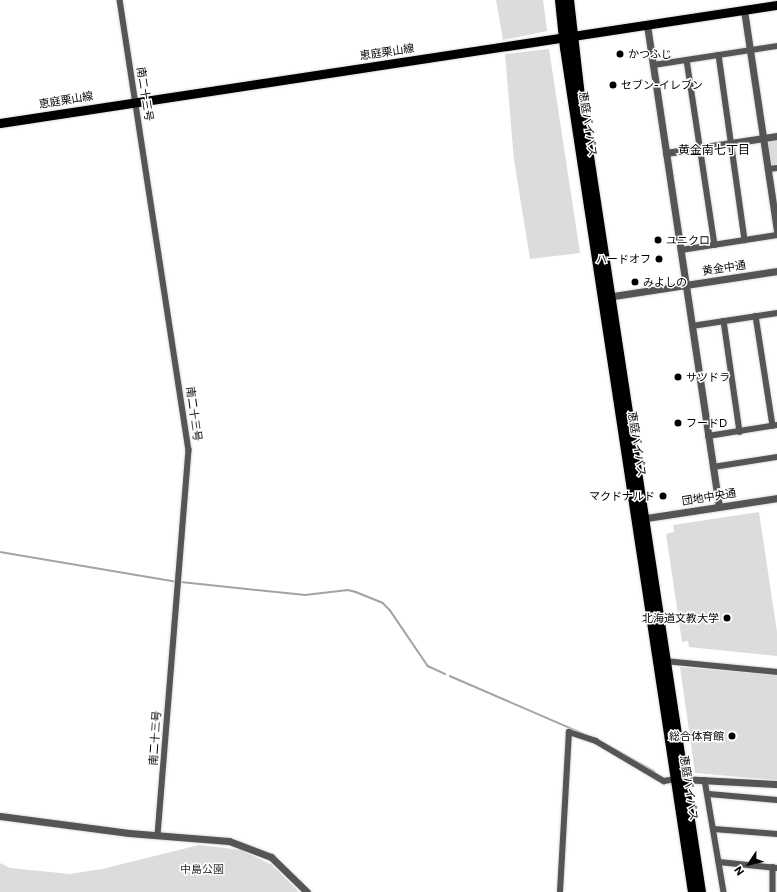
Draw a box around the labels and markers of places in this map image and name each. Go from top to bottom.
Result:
place label: かつふじ [628,47,672,61]
marker: かつふじ [615,49,625,59]
place label: セブン-イレブン [621,78,703,92]
marker: セブン-イレブン [608,80,618,90]
place label: ユニクロ [666,233,710,247]
marker: ユニクロ [653,235,663,245]
place label: ハードオフ [596,252,651,266]
marker: ハードオフ [654,254,664,264]
place label: みよしの [643,275,687,289]
marker: みよしの [630,277,640,287]
place label: サツドラ [686,370,730,384]
marker: サツドラ [673,372,683,382]
place label: フードD [686,416,727,430]
marker: フードD [673,418,683,428]
place label: マクドナルド [589,489,655,503]
marker: マクドナルド [658,491,668,501]
place label: 北海道文教大学 [642,611,719,625]
marker: 北海道文教大学 [722,613,732,623]
place label: 総合体育館 [669,729,724,743]
marker: 総合体育館 [727,731,737,741]

